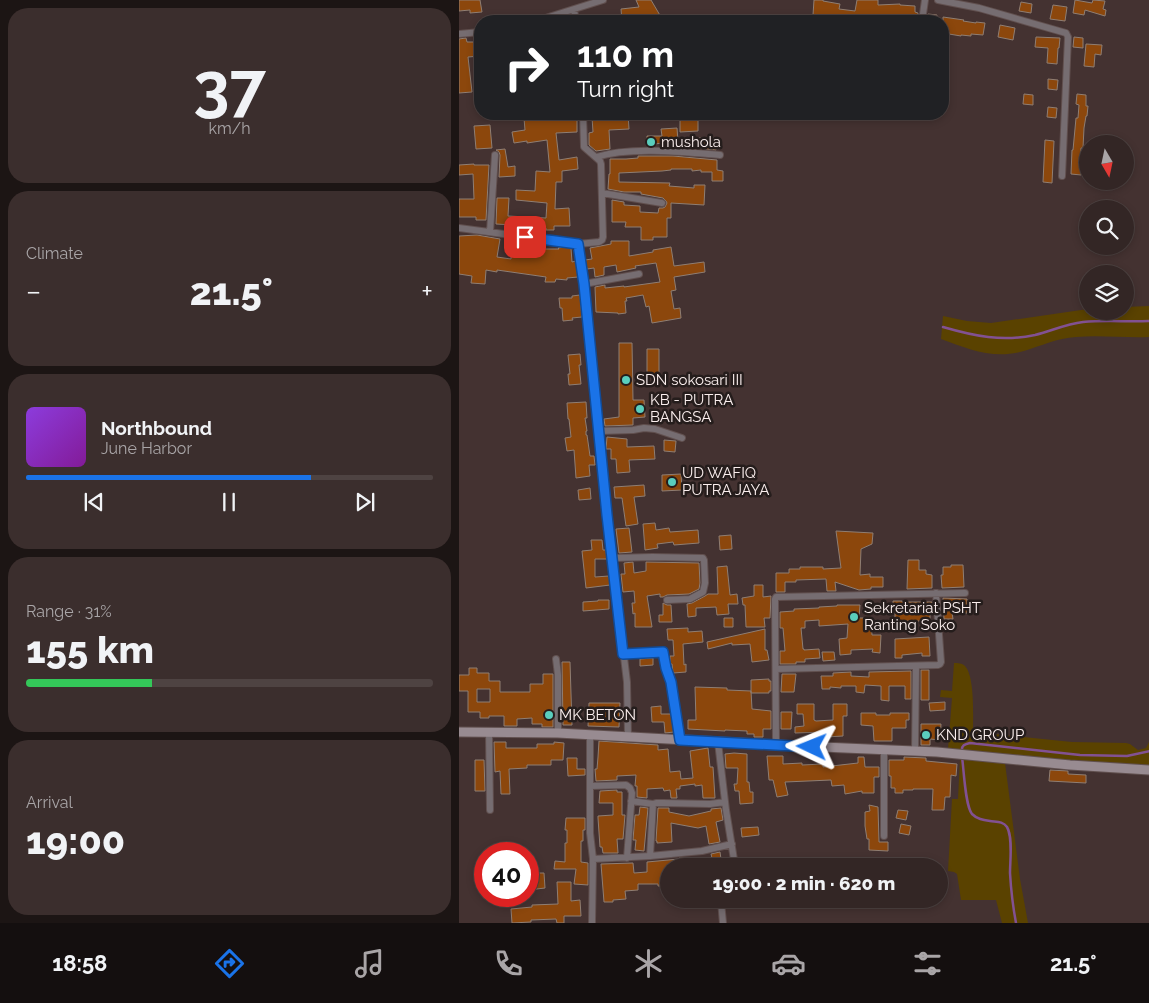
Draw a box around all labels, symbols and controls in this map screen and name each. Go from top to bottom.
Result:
text: 110 m [577,34,674,75]
icon: right [494,35,559,100]
text: 37 [193,48,266,124]
text: Turn right [577,76,674,102]
text: km/h [208,119,251,138]
place label: mushola [661,133,721,151]
north arrow [1079,135,1134,190]
map controls [1079,135,1134,320]
marker: mushola [645,136,657,148]
button: search [1079,200,1134,255]
pin [504,216,546,258]
icon: arrive [511,223,539,251]
text: Climate [26,244,83,263]
button: layers [1079,265,1134,320]
text: 21.5° [190,269,273,314]
text: − [26,275,41,308]
text: + [421,275,433,308]
place label: SDN sokosari III [636,371,743,389]
marker: SDN sokosari III [620,374,632,386]
place label: KB - PUTRA BANGSA [650,391,733,426]
marker: KB - PUTRA BANGSA [634,403,646,415]
text: Northbound [101,417,212,439]
text: June Harbor [101,439,192,458]
place label: UD WAFIQ PUTRA JAYA [682,464,769,499]
marker: UD WAFIQ PUTRA JAYA [666,476,678,488]
icon: previous [80,488,108,516]
icon: pause [215,488,243,516]
icon: next [351,488,379,516]
place label: Sekretariat PSHT Ranting Soko [864,599,981,634]
text: Range · 31% [26,602,112,621]
marker: Sekretariat PSHT Ranting Soko [848,611,860,623]
text: 155 km [26,627,154,672]
place label: MK BETON [559,706,636,724]
marker: MK BETON [543,709,555,721]
position arrow [785,720,837,772]
place label: KND GROUP [936,726,1024,744]
marker: KND GROUP [920,729,932,741]
text: Arrival [26,793,73,812]
text: 19:00 [26,818,125,863]
speed limit sign: 40 [474,842,539,907]
text: 19:00 · 2 min · 620 m [713,872,895,894]
icon: directions [212,946,247,981]
icon: music [352,946,387,981]
icon: phone [491,946,526,981]
icon: climate [631,946,666,981]
icon: car [771,946,806,981]
icon: filters [910,946,945,981]
text: 18:58 [52,950,107,976]
text: 21.5° [1050,950,1097,976]

